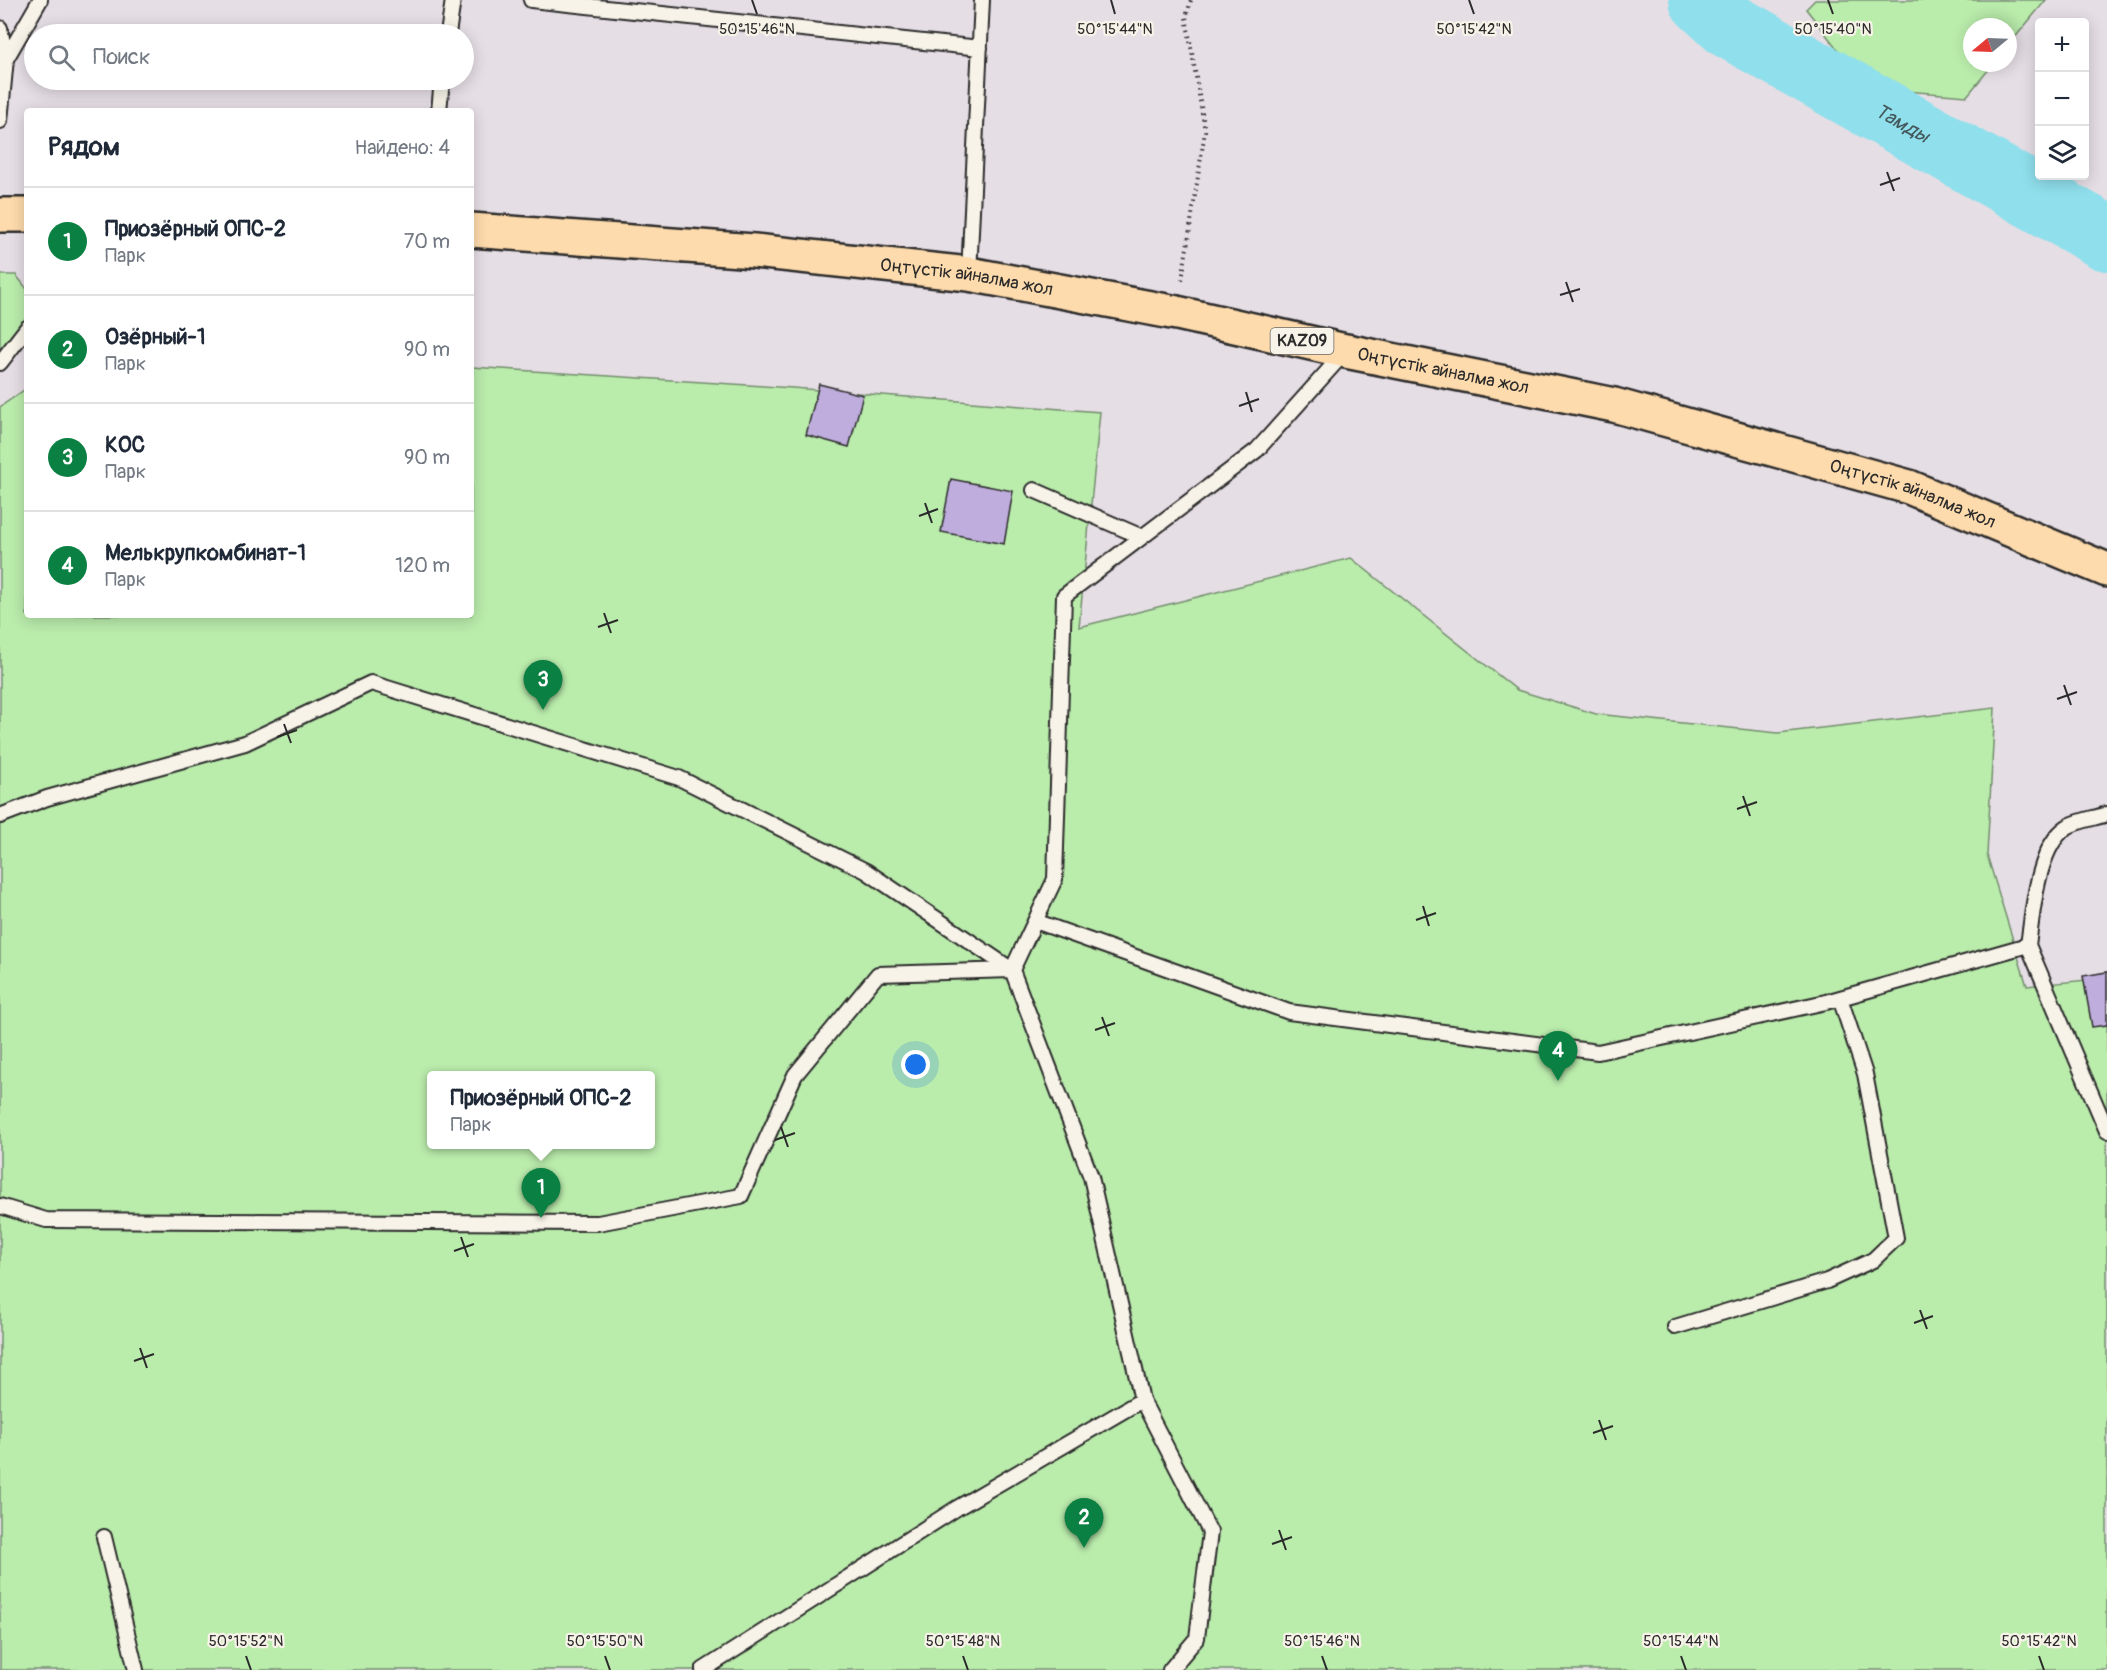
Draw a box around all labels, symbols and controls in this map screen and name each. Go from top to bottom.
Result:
north arrow [1963,18,2017,72]
map controls [2035,18,2089,180]
button: + [2035,18,2089,72]
text: 50°15'46"N [719,20,795,39]
text: 50°15'44"N [1077,20,1153,39]
text: 50°15'42"N [1436,20,1512,39]
text: 50°15'40"N [1794,20,1872,39]
search box [24,24,474,90]
icon: search [45,41,78,74]
text: Поиск [93,43,150,71]
button: − [2035,72,2089,126]
water label: Тамды [1871,98,1936,149]
button: layers [2035,126,2089,180]
text: Рядом [48,131,120,163]
text: Найдено: 4 [355,135,450,160]
text: Приозёрный ОПС-2 [105,215,286,243]
text: 1 [64,229,71,254]
text: 70 m [404,229,450,254]
text: Парк [105,243,146,268]
street label: Оңтүстік айналма жол [879,253,1055,301]
text: Озёрный-1 [105,323,206,351]
road number: KAZ09 [1270,328,1334,354]
text: 2 [62,337,73,362]
text: 90 m [404,337,450,362]
street label: Оңтүстік айналма жол [1355,342,1531,399]
text: Парк [105,351,146,376]
text: КОС [105,431,145,459]
text: 3 [62,445,73,470]
text: 90 m [404,445,450,470]
street label: Оңтүстік айналма жол [1827,454,1999,534]
text: Парк [105,459,146,484]
text: Мелькрупкомбинат-1 [105,539,306,567]
text: 4 [62,553,73,578]
text: 120 m [395,553,450,578]
text: Парк [105,567,146,592]
pin: 3 [524,660,562,710]
pin: 4 [1538,1032,1578,1081]
your location [901,1050,930,1079]
popup [427,1071,655,1149]
text: Приозёрный ОПС-2 [451,1084,631,1112]
text: Парк [451,1112,492,1137]
pin: 1 [522,1168,560,1218]
pin: 2 [1064,1498,1104,1548]
text: 50°15'52"N [209,1632,283,1651]
text: 50°15'50"N [567,1632,643,1651]
text: 50°15'48"N [926,1632,1000,1651]
text: 50°15'46"N [1284,1632,1360,1651]
text: 50°15'44"N [1643,1632,1719,1651]
text: 50°15'42"N [2001,1632,2077,1651]

